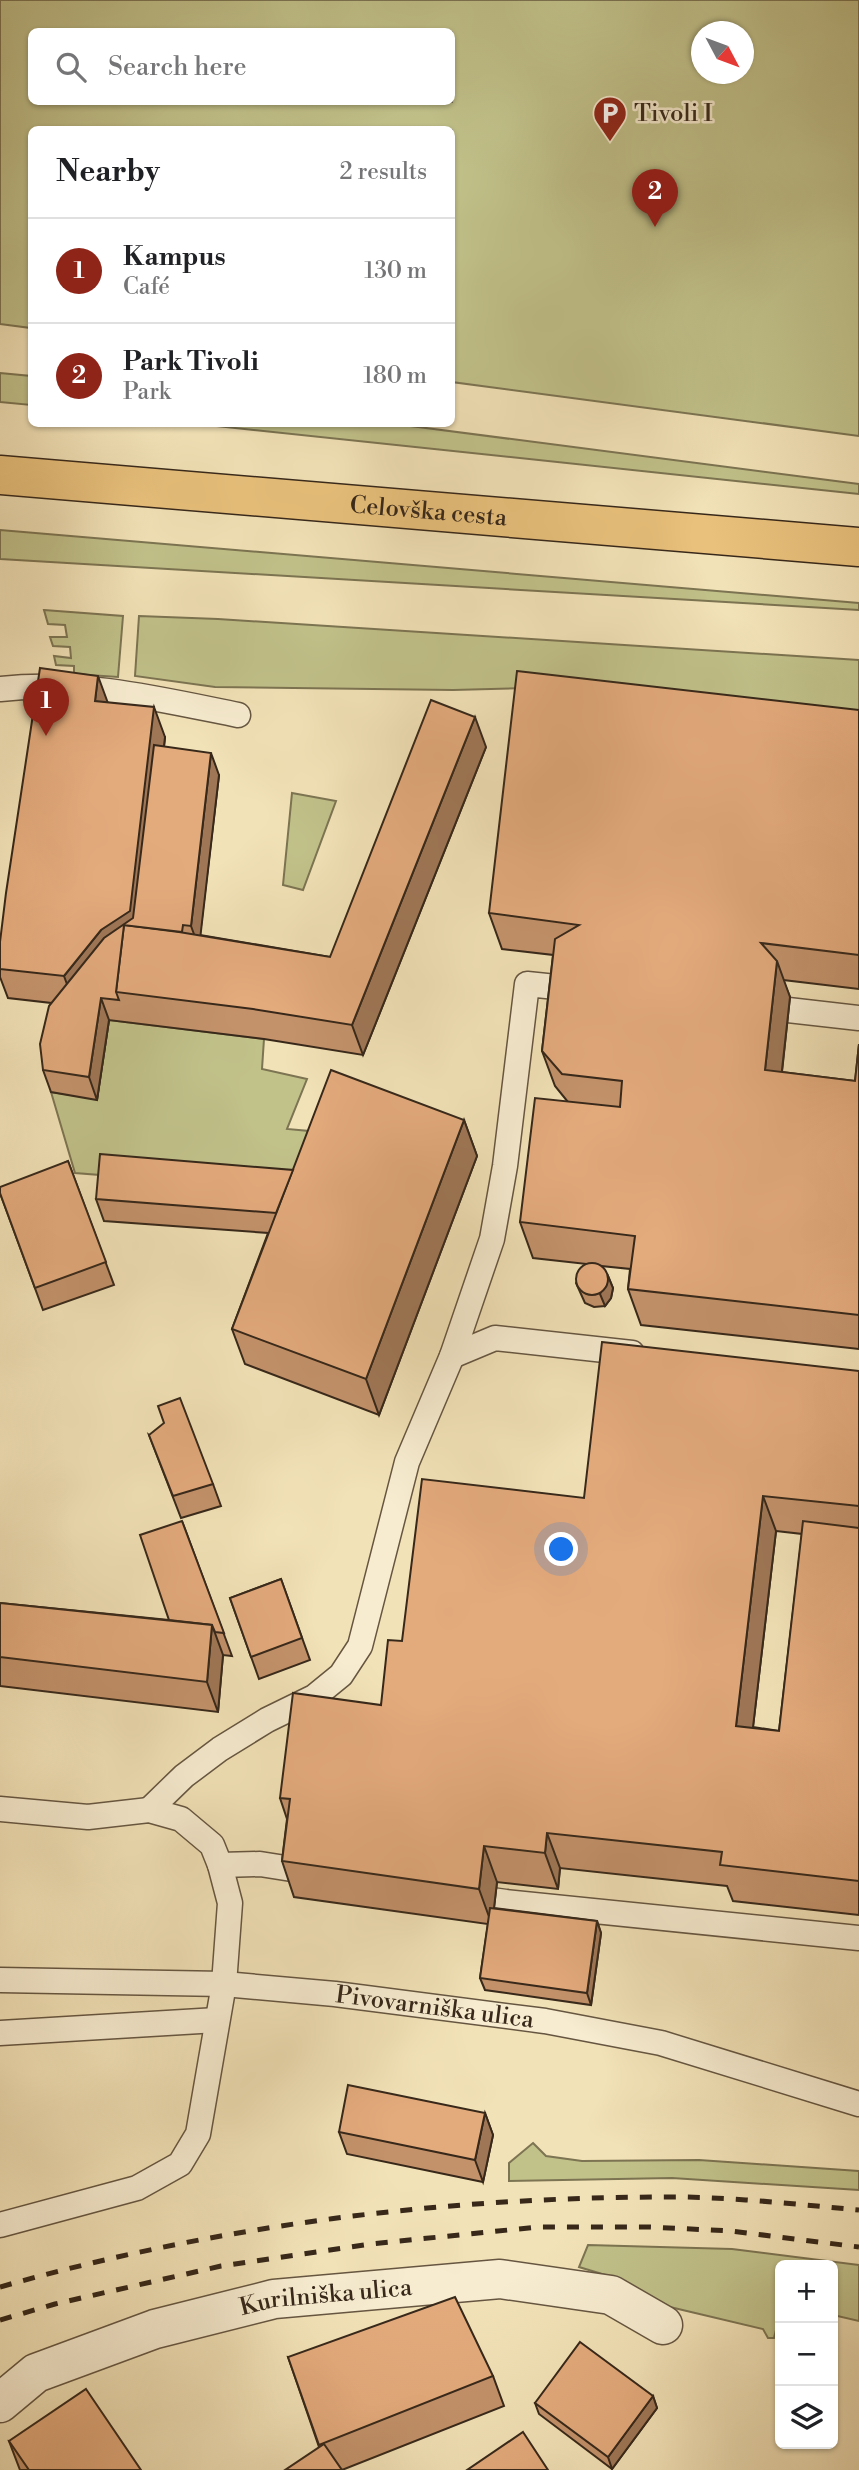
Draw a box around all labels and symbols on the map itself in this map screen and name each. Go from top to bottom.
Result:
north arrow [691,21,754,84]
parking icon: Tivoli I [591,94,629,143]
place label: Tivoli I [634,99,713,129]
pin: 2 [632,169,678,227]
street label: Celovška cesta [349,490,509,534]
pin: 1 [23,678,69,736]
your location [544,1532,578,1566]
street label: Pivovarniška ulica [334,1980,536,2036]
street label: Kurilniška ulica [236,2273,414,2323]

